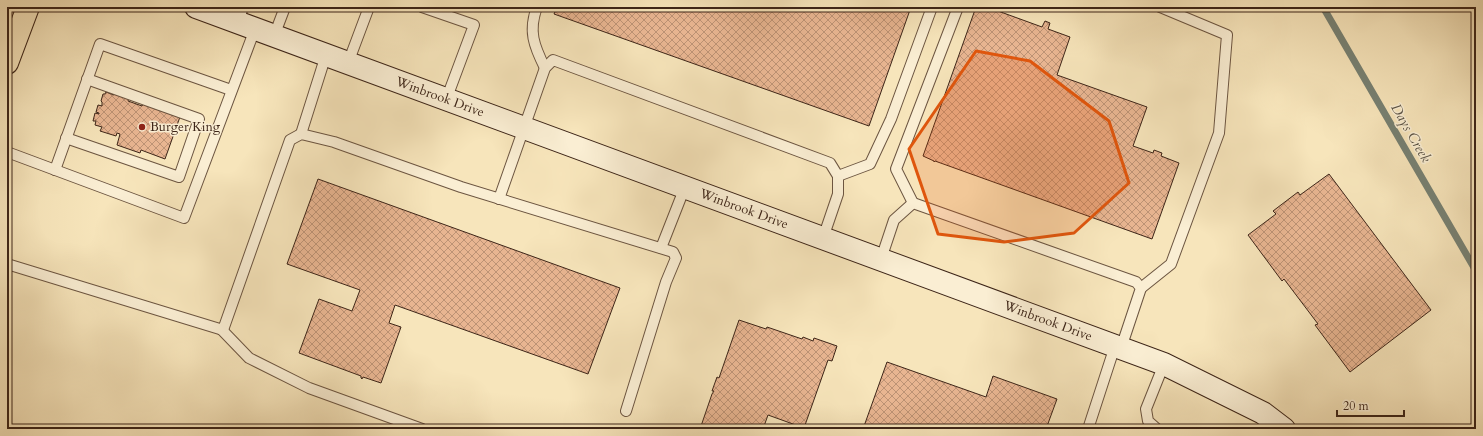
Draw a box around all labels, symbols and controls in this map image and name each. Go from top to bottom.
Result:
street label: Winbrook Drive [392,72,487,121]
water label: Days Creek [1386,100,1436,166]
place label: Burger King [150,118,221,136]
marker: Burger King [137,122,147,132]
street label: Winbrook Drive [696,184,791,233]
street label: Winbrook Drive [1000,296,1095,345]
scale bar [1337,392,1404,418]
text: 20 m [1343,398,1370,414]

